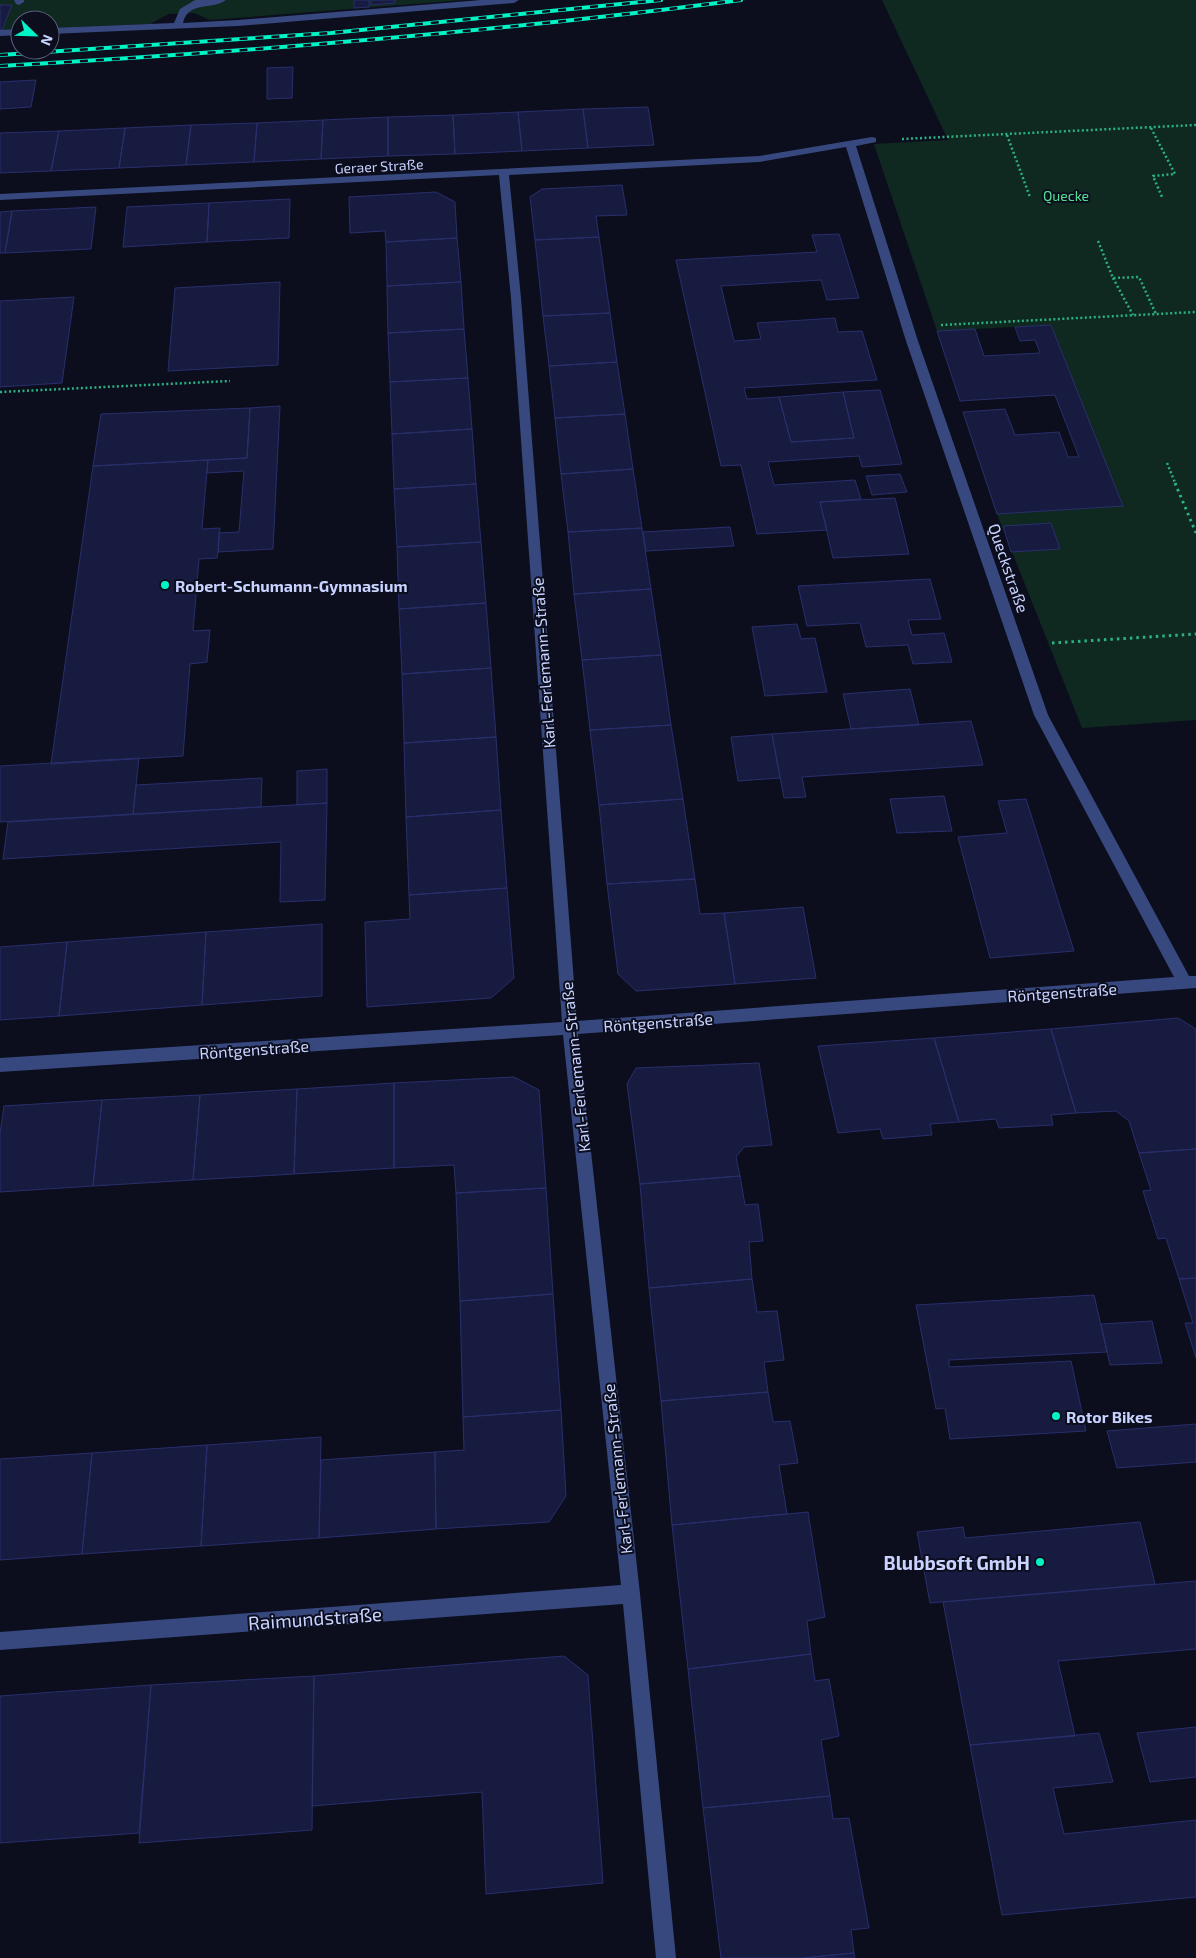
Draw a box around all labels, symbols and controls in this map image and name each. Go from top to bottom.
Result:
north arrow [10,10,60,60]
text: N [38,32,57,48]
street label: Geraer Straße [334,155,424,177]
park label: Quecke [1043,187,1089,204]
street label: Queckstraße [984,521,1033,615]
place label: Robert-Schumann-Gymnasium [175,576,408,596]
street label: Karl-Ferlemann-Straße [528,577,558,749]
marker: Robert-Schumann-Gymnasium [159,579,171,591]
street label: Röntgenstraße [1007,979,1117,1005]
street label: Karl-Ferlemann-Straße [557,981,593,1153]
street label: Röntgenstraße [603,1009,713,1035]
street label: Röntgenstraße [199,1036,309,1062]
street label: Karl-Ferlemann-Straße [599,1383,635,1555]
place label: Rotor Bikes [1066,1407,1152,1426]
marker: Rotor Bikes [1050,1410,1062,1422]
place label: Blubbsoft GmbH [883,1551,1030,1574]
marker: Blubbsoft GmbH [1034,1556,1046,1568]
street label: Raimundstraße [247,1602,383,1634]

